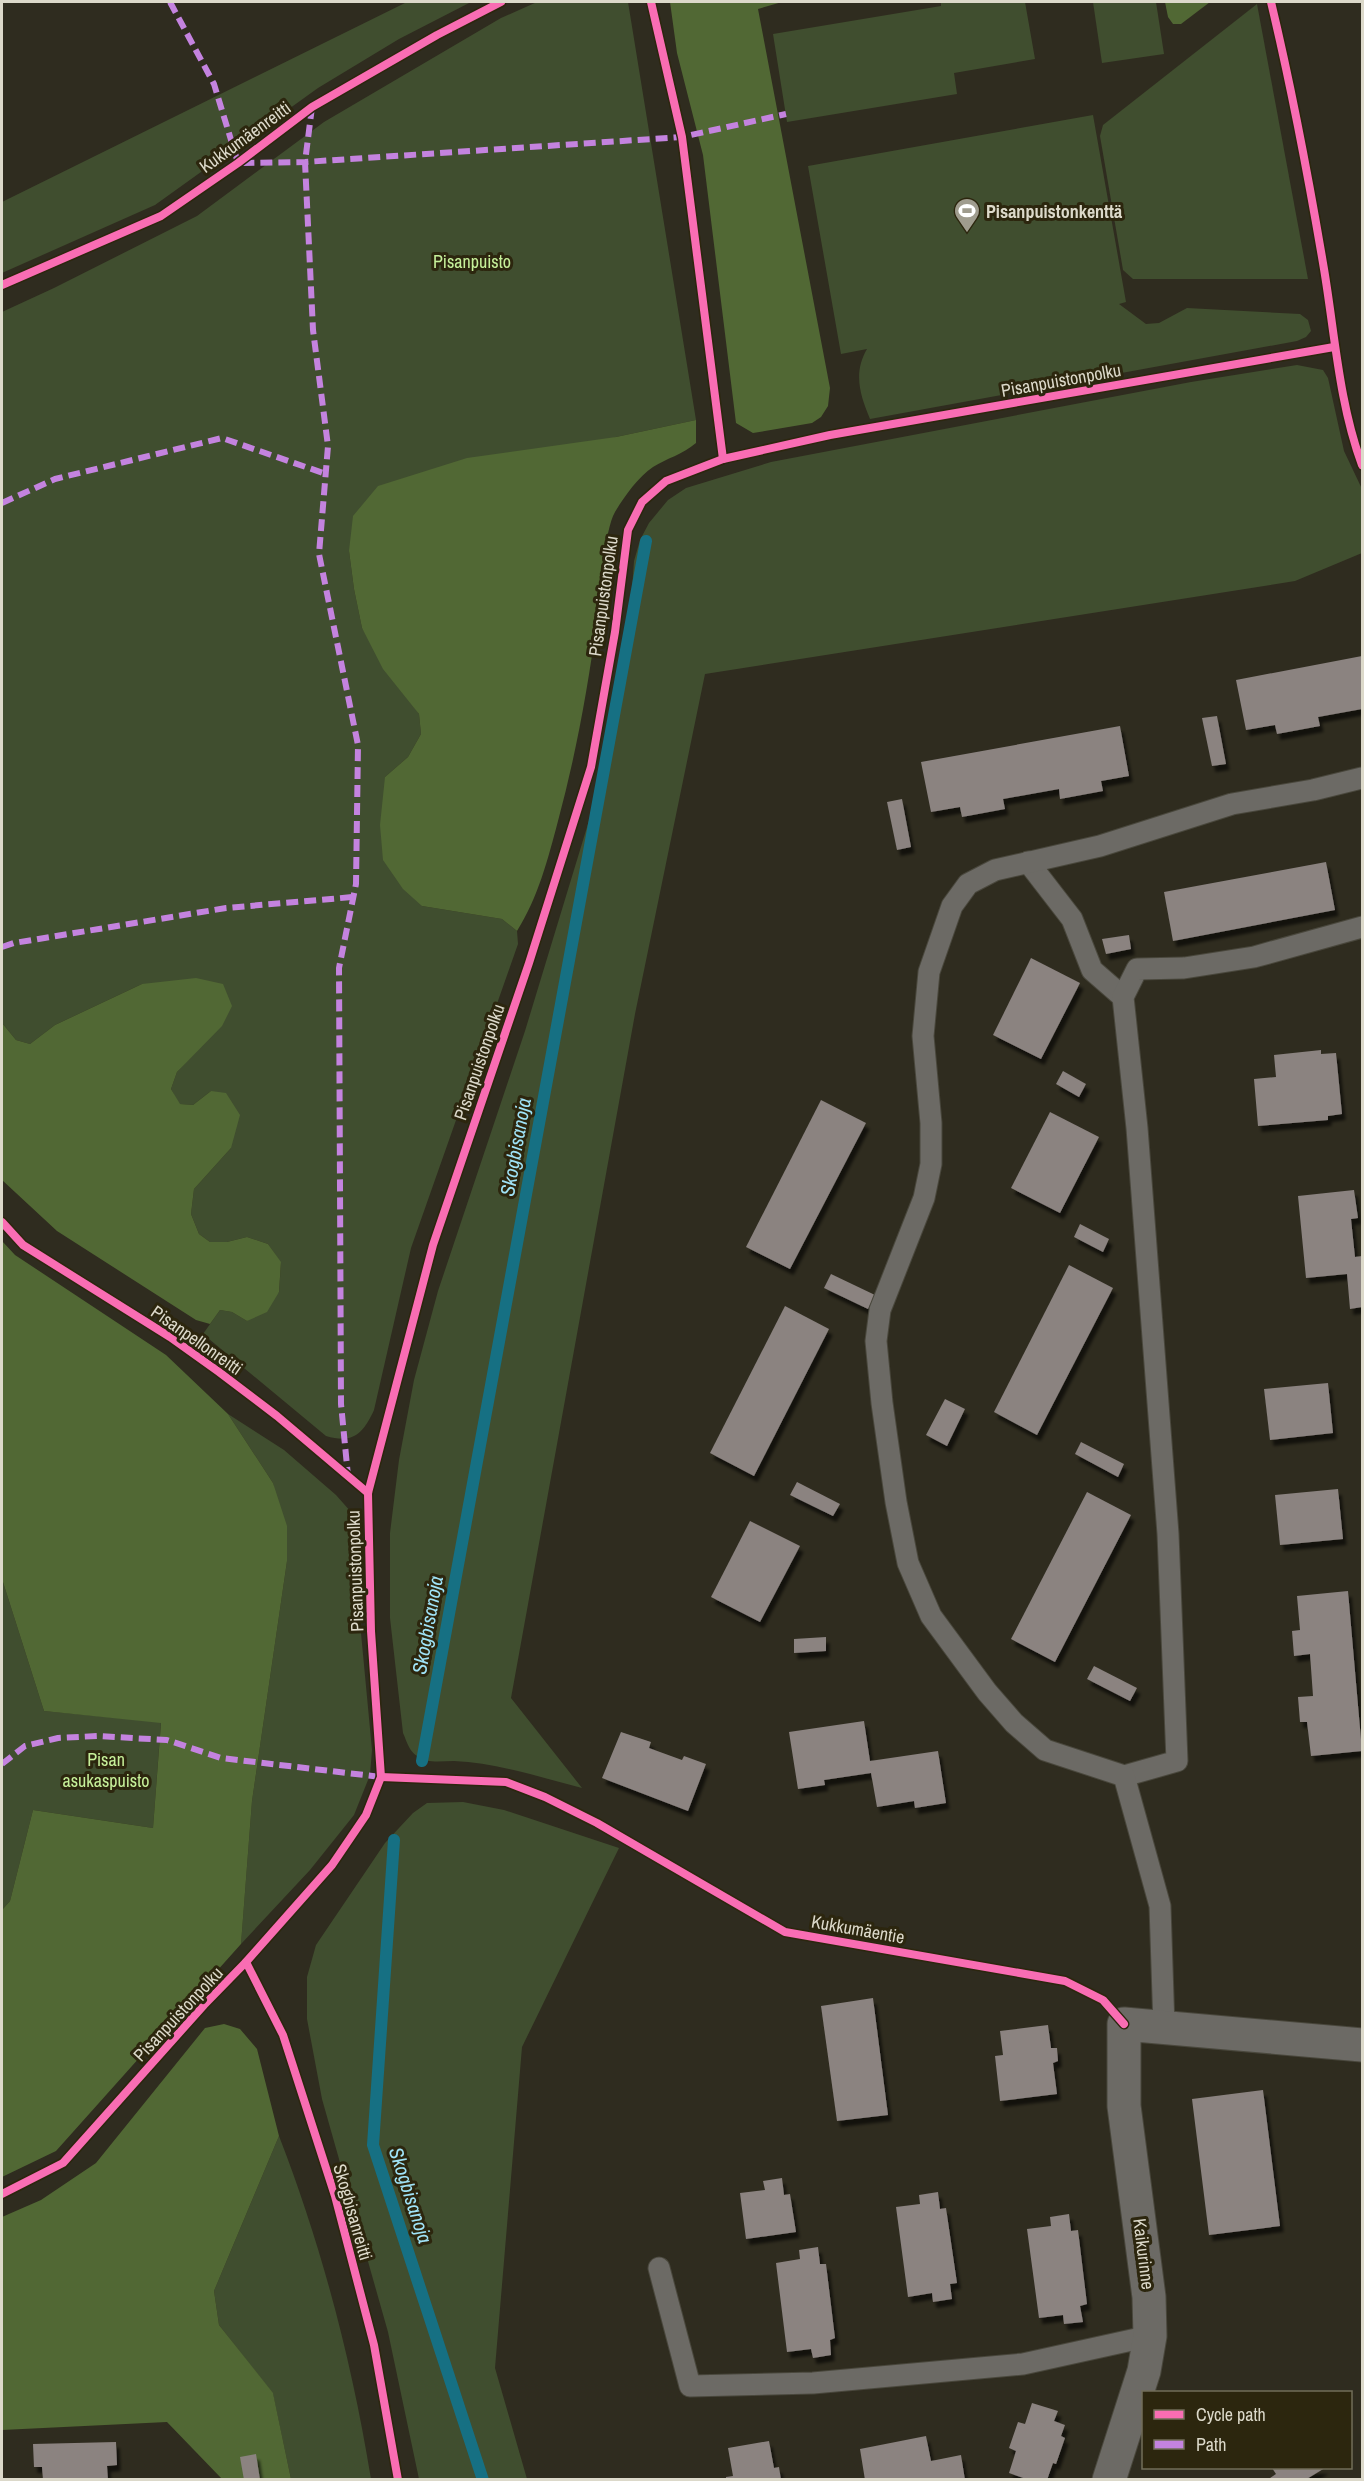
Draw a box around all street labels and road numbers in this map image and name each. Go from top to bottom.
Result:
street label: Kukkumäenreitti [194,95,296,179]
street label: Pisanpuistonpolku [999,357,1123,403]
street label: Pisanpuistonpolku [582,534,624,658]
street label: Pisanpuistonpolku [447,1001,511,1123]
street label: Pisanpellonreitti [146,1299,248,1381]
street label: Pisanpuistonpolku [340,1510,370,1632]
street label: Kukkumäentie [809,1908,907,1950]
street label: Pisanpuistonpolku [127,1961,229,2067]
street label: Skogbisanreitti [327,2161,379,2263]
street label: Kaikurinne [1127,2217,1161,2291]

